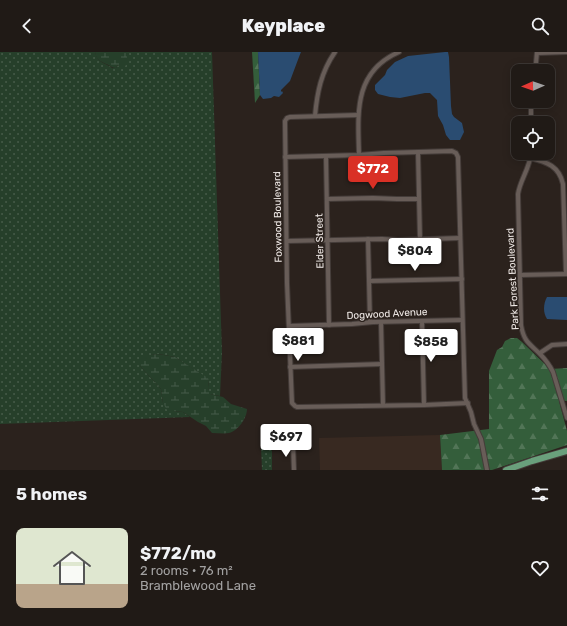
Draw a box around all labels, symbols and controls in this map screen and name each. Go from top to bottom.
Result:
icon: back [16,15,38,37]
text: Keyplace [242,15,325,37]
icon: search [529,15,551,37]
north arrow [511,64,555,108]
map controls [511,64,555,160]
button: locate [511,116,555,160]
pin: $772 [349,156,397,190]
text: $772 [357,161,389,176]
street label: Foxwood Boulevard [271,171,285,263]
street label: Elder Street [314,213,326,269]
street label: Park Forest Boulevard [504,228,522,330]
pin: $804 [391,238,439,272]
text: $804 [397,243,433,258]
street label: Dogwood Avenue [346,306,428,322]
pin: $881 [274,328,322,362]
pin: $858 [407,329,455,363]
text: $881 [282,333,314,348]
text: $858 [414,334,448,349]
pin: $697 [262,424,310,458]
text: $697 [270,429,302,444]
icon: filters [529,483,551,505]
text: 5 homes [16,484,87,504]
text: $772/mo [140,543,216,563]
icon: home [48,544,96,592]
icon: heart [529,557,551,579]
text: 2 rooms · 76 m² [140,563,233,578]
text: Bramblewood Lane [140,578,256,593]

